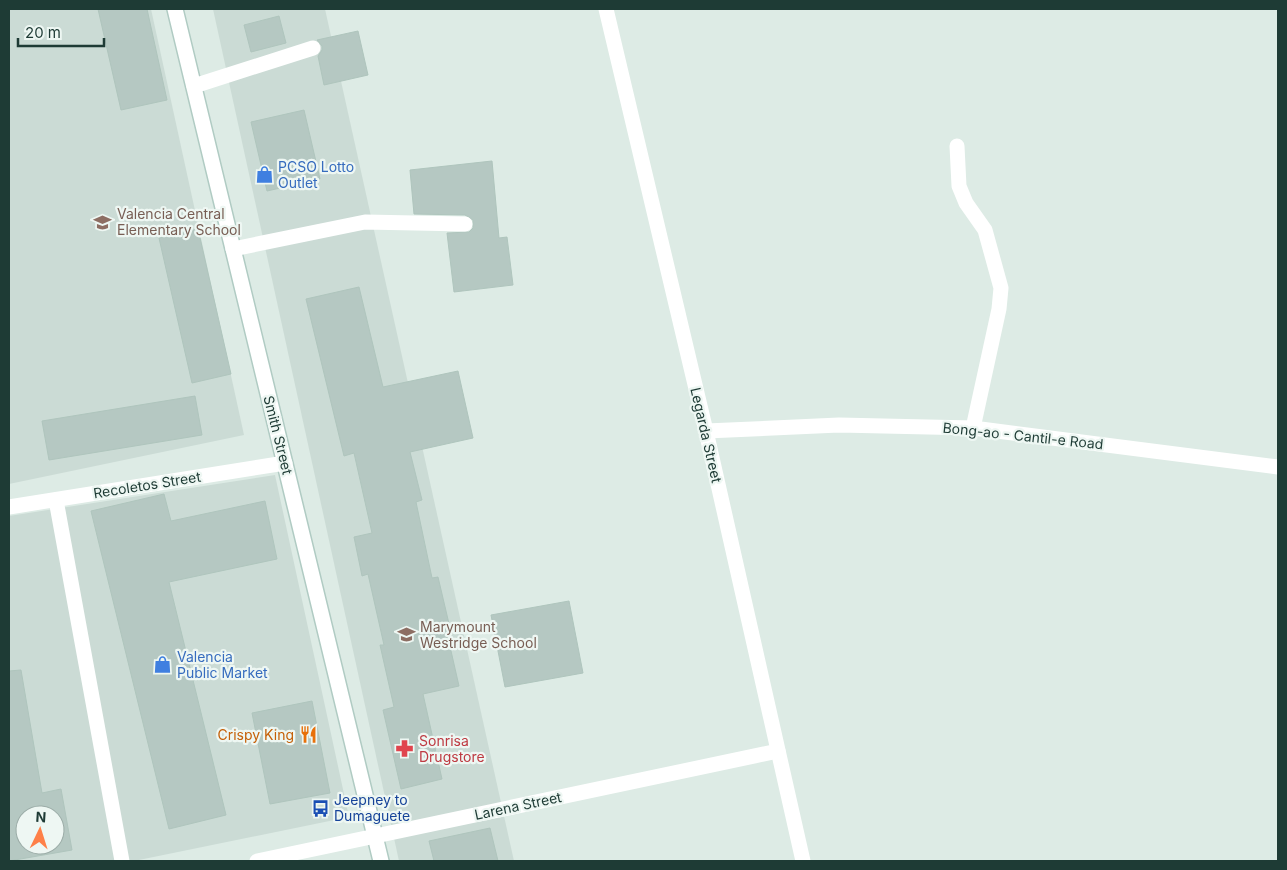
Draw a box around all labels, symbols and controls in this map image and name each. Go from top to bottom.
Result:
scale bar [18,15,104,47]
text: 20 m [25,23,61,42]
place label: PCSO Lotto Outlet [278,158,354,191]
shop icon: PCSO Lotto Outlet [254,165,274,185]
place label: Valencia Central Elementary School [117,205,241,238]
school or university icon: Valencia Central Elementary School [93,212,113,232]
street label: Legarda Street [687,385,726,485]
street label: Smith Street [260,394,297,477]
street label: Bong-ao - Cantil-e Road [942,419,1104,452]
street label: Recoletos Street [92,468,202,501]
place label: Marymount Westridge School [420,618,537,651]
school or university icon: Marymount Westridge School [396,625,416,645]
place label: Valencia Public Market [177,648,268,681]
shop icon: Valencia Public Market [153,655,173,675]
restaurant icon: Crispy King [298,725,318,745]
place label: Crispy King [218,726,294,743]
place label: Sonrisa Drugstore [419,732,485,765]
pharmacy icon: Sonrisa Drugstore [395,739,415,759]
street label: Larena Street [473,788,563,823]
place label: Jeepney to Dumaguete [334,791,410,824]
bus stop icon: Jeepney to Dumaguete [310,798,330,818]
north arrow [15,805,65,855]
text: N [35,808,47,825]

